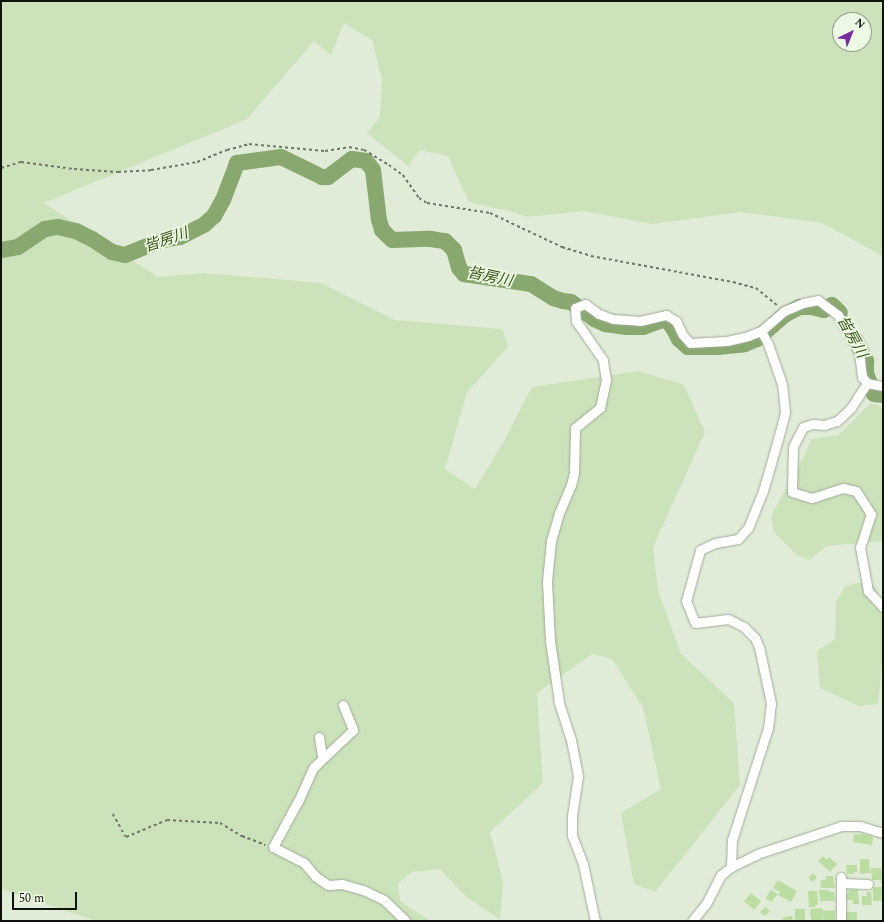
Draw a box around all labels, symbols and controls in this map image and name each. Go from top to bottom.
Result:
north arrow [832,12,872,52]
text: N [851,14,869,33]
water label: 皆房川 [142,224,190,256]
water label: 皆房川 [466,264,514,290]
water label: 皆房川 [833,313,871,361]
scale bar [14,884,79,910]
text: 50 m [19,889,44,908]

